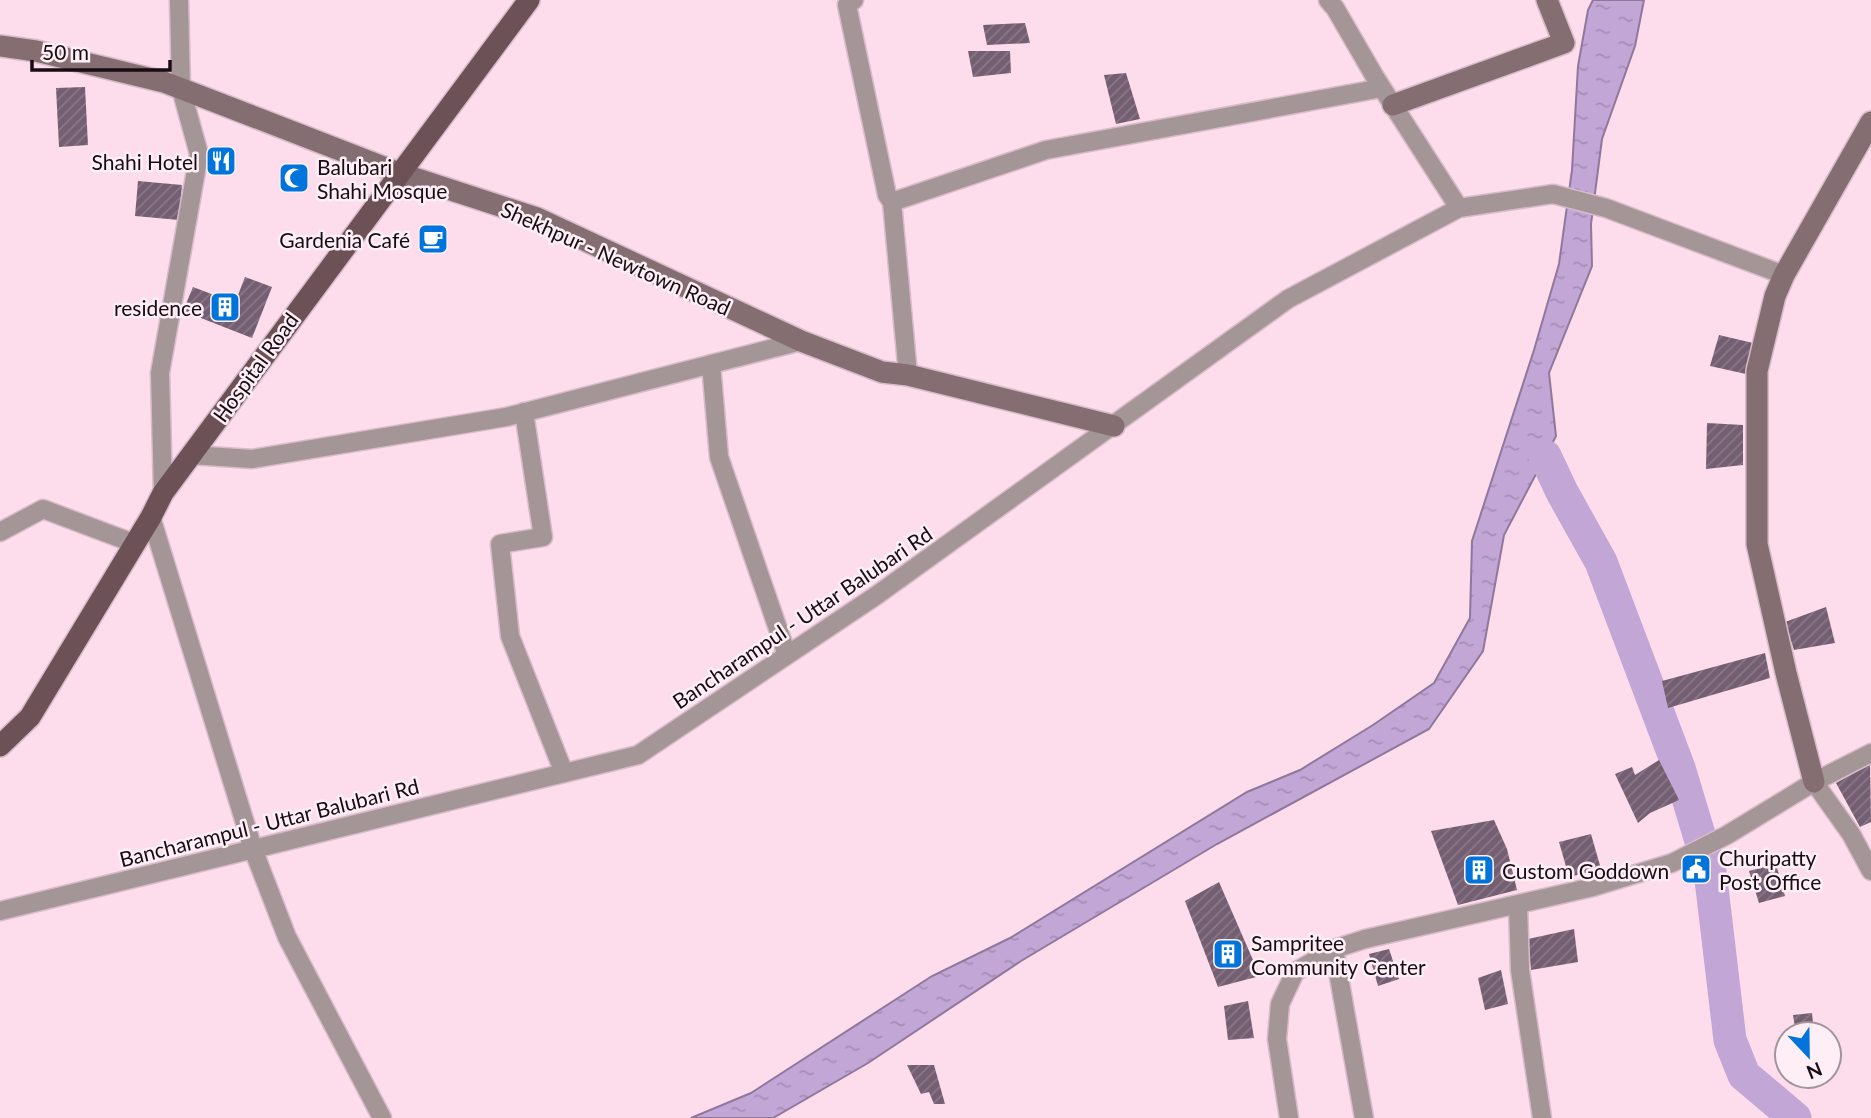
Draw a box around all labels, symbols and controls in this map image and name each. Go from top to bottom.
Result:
scale bar [32,28,170,72]
text: 50 m [42,39,89,64]
restaurant icon: Shahi Hotel [204,144,238,178]
place label: Shahi Hotel [92,149,198,174]
place label: Balubari Shahi Mosque [317,154,447,203]
mosque icon: Balubari Shahi Mosque [277,161,311,195]
street label: Shekhpur - Newtown Road [498,196,734,320]
cafe icon: Gardenia Café [416,222,450,256]
place label: Gardenia Café [279,227,410,252]
building icon: residence [208,290,242,324]
place label: residence [114,295,202,320]
street label: Hospital Road [207,308,303,426]
street label: Bancharampul - Uttar Balubari Rd [667,521,937,713]
street label: Bancharampul - Uttar Balubari Rd [117,773,421,871]
place label: Churipatty Post Office [1719,845,1821,894]
public building icon: Churipatty Post Office [1679,852,1713,886]
building icon: Custom Goddown [1462,853,1496,887]
place label: Custom Goddown [1502,858,1669,883]
place label: Sampritee Community Center [1251,930,1426,979]
building icon: Sampritee Community Center [1211,937,1245,971]
north arrow [1773,1020,1843,1090]
text: N [1803,1058,1826,1085]

